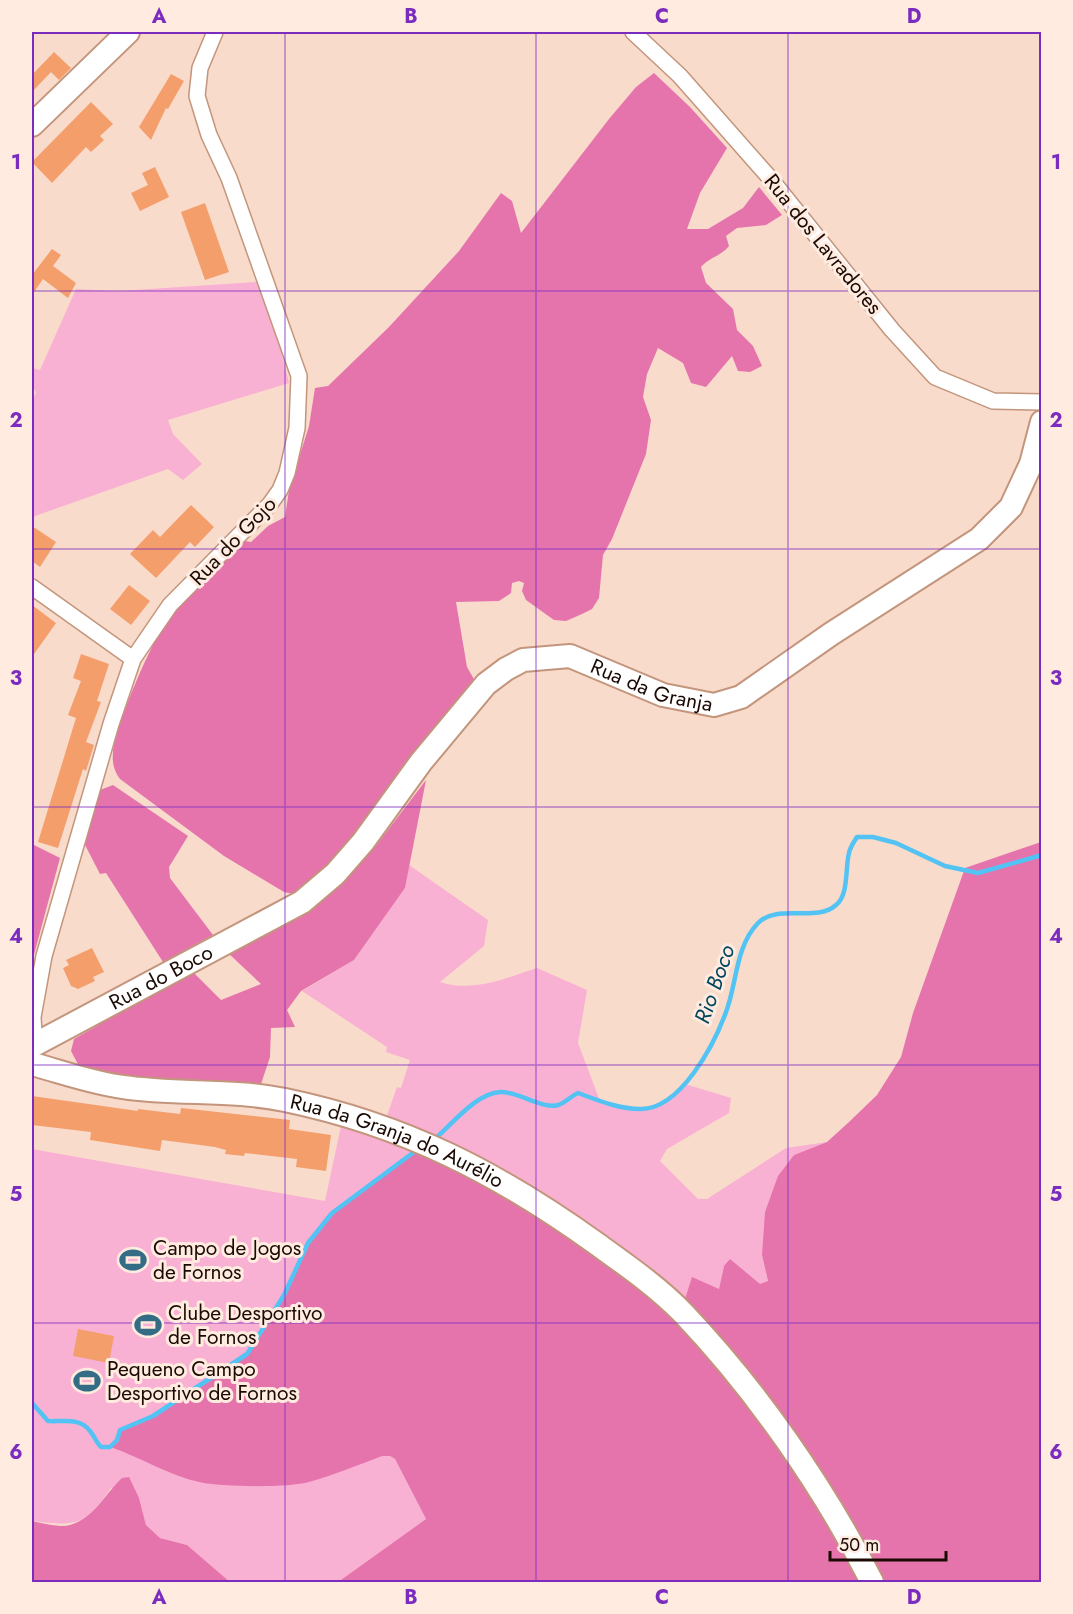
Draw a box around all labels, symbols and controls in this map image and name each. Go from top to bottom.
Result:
text: A [151,2,167,31]
text: B [404,2,418,31]
text: C [655,2,669,31]
text: D [907,2,921,31]
text: 1 [11,148,21,177]
text: 1 [1051,148,1061,177]
street label: Rua dos Lavradores [757,167,889,321]
text: 2 [9,406,23,435]
text: 2 [1049,406,1063,435]
street label: Rua do Gojo [183,490,283,592]
street label: Rua da Granja [586,651,715,719]
text: 3 [10,664,22,693]
text: 3 [1050,664,1062,693]
text: 4 [9,922,23,951]
text: 4 [1049,922,1063,951]
street label: Rua do Boco [104,937,218,1017]
water label: Rio Boco [686,940,742,1028]
street label: Rua da Granja do Aurélio [287,1087,509,1196]
text: 5 [10,1180,23,1209]
text: 5 [1050,1180,1063,1209]
place label: Campo de Jogos de Fornos [153,1233,301,1287]
sports icon: Campo de Jogos de Fornos [118,1245,148,1275]
place label: Clube Desportivo de Fornos [168,1298,322,1352]
sports icon: Clube Desportivo de Fornos [133,1310,163,1340]
place label: Pequeno Campo Desportivo de Fornos [107,1354,297,1408]
sports icon: Pequeno Campo Desportivo de Fornos [72,1366,102,1396]
text: 6 [9,1438,23,1467]
text: 6 [1049,1438,1063,1467]
scale bar [830,1524,946,1562]
text: 50 m [839,1532,879,1558]
text: A [151,1583,167,1612]
text: B [404,1583,418,1612]
text: C [655,1583,669,1612]
text: D [907,1583,921,1612]

